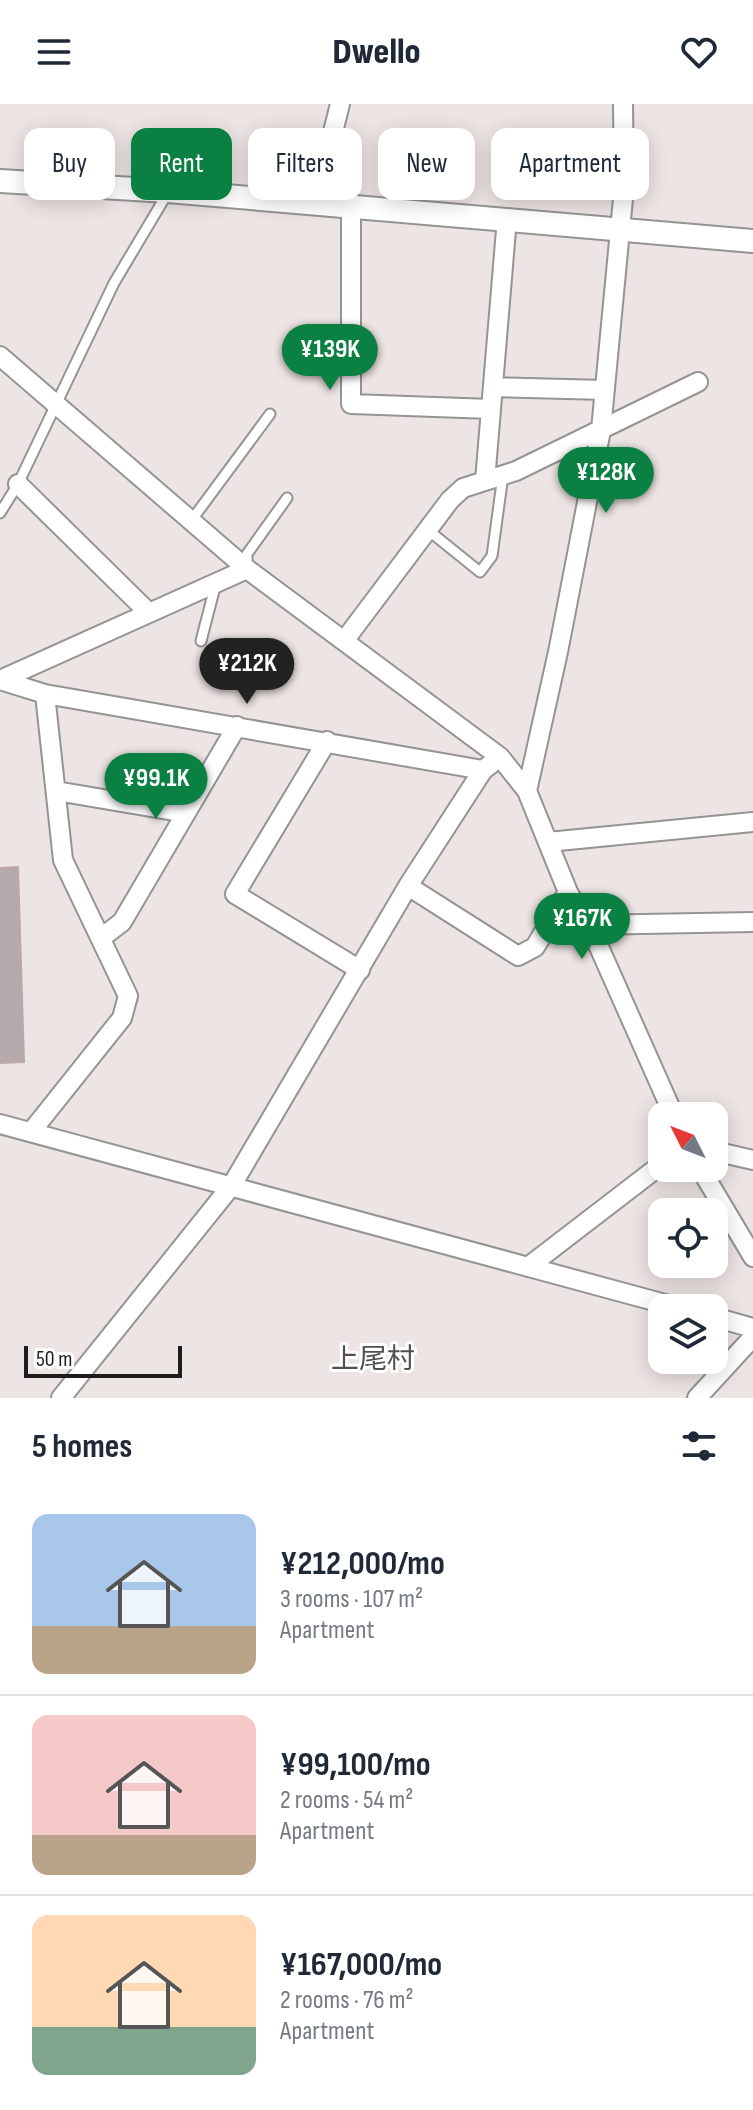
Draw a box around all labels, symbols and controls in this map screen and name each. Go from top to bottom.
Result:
icon: menu [32,30,76,74]
icon: heart [677,30,721,74]
text: Dwello [332,31,421,74]
chip: Buy [24,128,115,200]
chip: Rent [131,128,232,200]
chip: Filters [248,128,362,200]
chip: New [378,128,475,200]
chip: Apartment [491,128,649,200]
pin: ¥139K [274,324,386,392]
text: ¥139K [300,334,360,365]
pin: ¥128K [550,447,662,515]
text: ¥128K [576,457,636,488]
pin: ¥212K [191,638,303,706]
text: ¥212K [217,648,277,679]
pin: ¥99.1K [91,753,221,821]
text: ¥99.1K [123,763,189,794]
pin: ¥167K [526,893,638,961]
text: ¥167K [552,903,612,934]
north arrow [648,1102,728,1182]
map controls [648,1102,728,1374]
button: locate [648,1198,728,1278]
button: layers [648,1294,728,1374]
scale bar [24,1342,182,1378]
district label: 上尾村 [331,1343,415,1376]
text: 50 m [36,1346,72,1373]
icon: filters [677,1424,721,1468]
text: 5 homes [32,1426,132,1467]
text: ¥212,000/mo [280,1543,445,1584]
icon: home [96,1546,192,1642]
text: 3 rooms · 107 m² [280,1584,423,1615]
text: Apartment [280,1615,374,1646]
text: ¥99,100/mo [280,1744,431,1785]
icon: home [96,1747,192,1843]
text: 2 rooms · 54 m² [280,1785,413,1816]
text: Apartment [280,1816,374,1847]
text: ¥167,000/mo [280,1944,442,1985]
icon: home [96,1947,192,2043]
text: 2 rooms · 76 m² [280,1985,414,2016]
text: Apartment [280,2016,374,2047]

